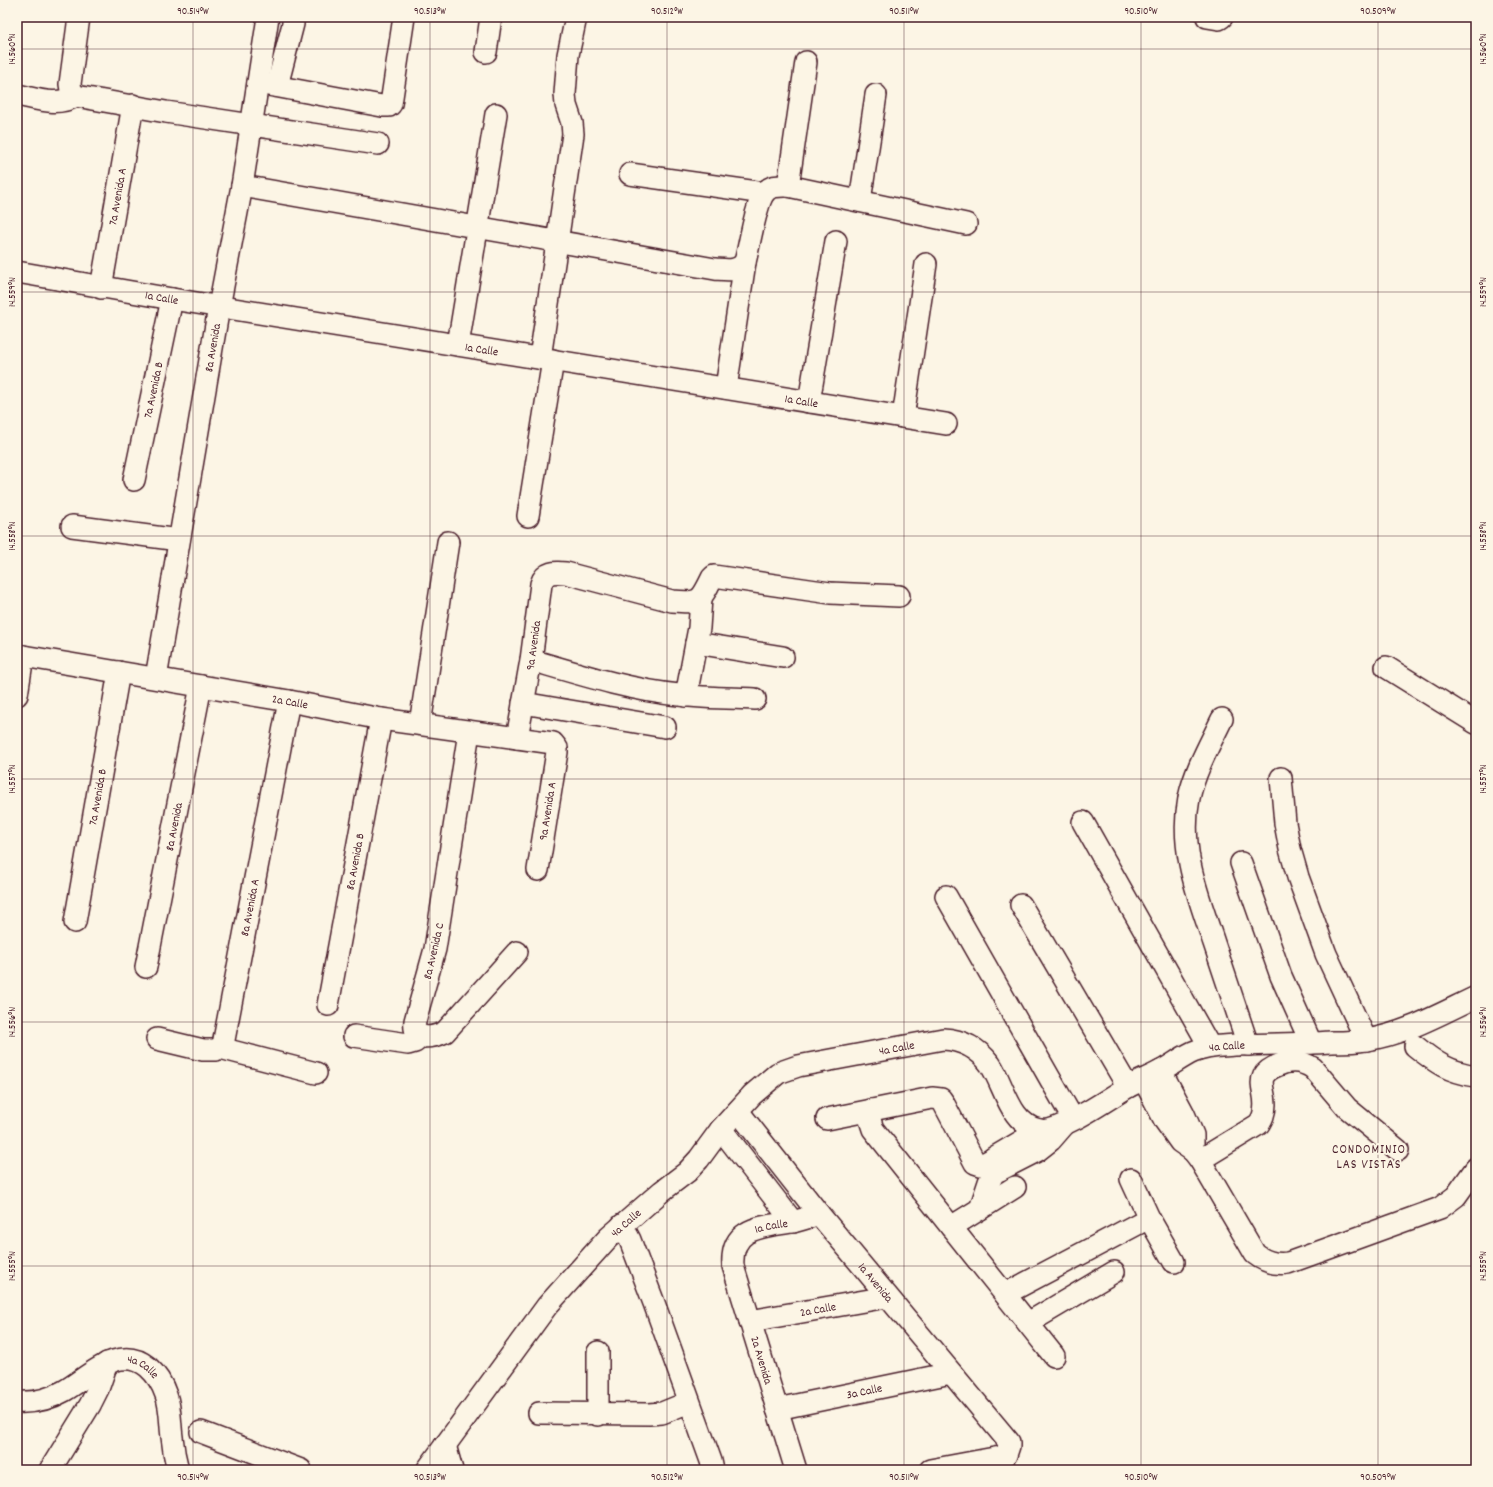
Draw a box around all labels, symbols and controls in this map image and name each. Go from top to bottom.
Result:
text: 90.514°W [177,5,209,19]
text: 90.513°W [414,5,446,19]
text: 90.512°W [651,5,683,19]
text: 90.511°W [889,5,919,19]
text: 90.510°W [1125,5,1158,19]
text: 90.509°W [1360,5,1396,19]
text: 14.560°N [6,33,20,65]
text: 14.560°N [1477,33,1491,65]
street label: 7a Avenida A [105,166,132,227]
text: 14.559°N [6,277,20,307]
text: 14.559°N [1477,277,1491,307]
street label: 1a Calle [144,287,180,310]
street label: 8a Avenida [201,322,226,374]
street label: 1a Calle [463,339,499,362]
street label: 7a Avenida B [140,360,169,420]
street label: 1a Calle [783,391,819,413]
text: 14.558°N [6,521,20,551]
text: 14.558°N [1477,521,1491,551]
street label: 9a Avenida [522,619,546,672]
street label: 2a Calle [271,691,309,715]
text: 14.557°N [6,764,20,794]
text: 14.557°N [1477,764,1491,794]
street label: 7a Avenida B [85,767,112,827]
street label: 9a Avenida A [535,780,562,842]
street label: 8a Avenida [162,801,188,853]
street label: 8a Avenida B [342,832,370,892]
street label: 8a Avenida A [237,877,265,938]
street label: 8a Avenida C [420,921,449,981]
text: 14.556°N [6,1007,20,1037]
text: 14.556°N [1477,1007,1491,1037]
street label: 4a Calle [878,1037,916,1061]
street label: 4a Calle [1208,1038,1245,1057]
district label: CONDOMINIO LAS VISTAS [1332,1141,1406,1175]
street label: 4a Calle [608,1206,646,1242]
street label: 1a Calle [752,1216,789,1239]
text: 14.555°N [6,1251,20,1281]
text: 14.555°N [1477,1251,1491,1281]
street label: 1a Avenida [853,1260,897,1307]
street label: 2a Calle [799,1299,838,1322]
street label: 2a Avenida [745,1334,776,1387]
street label: 4a Calle [126,1352,162,1383]
street label: 3a Calle [845,1380,884,1404]
text: 90.514°W [177,1471,209,1485]
text: 90.513°W [414,1471,446,1485]
text: 90.512°W [651,1471,683,1485]
text: 90.511°W [889,1471,919,1485]
text: 90.510°W [1125,1471,1158,1485]
text: 90.509°W [1360,1471,1396,1485]

